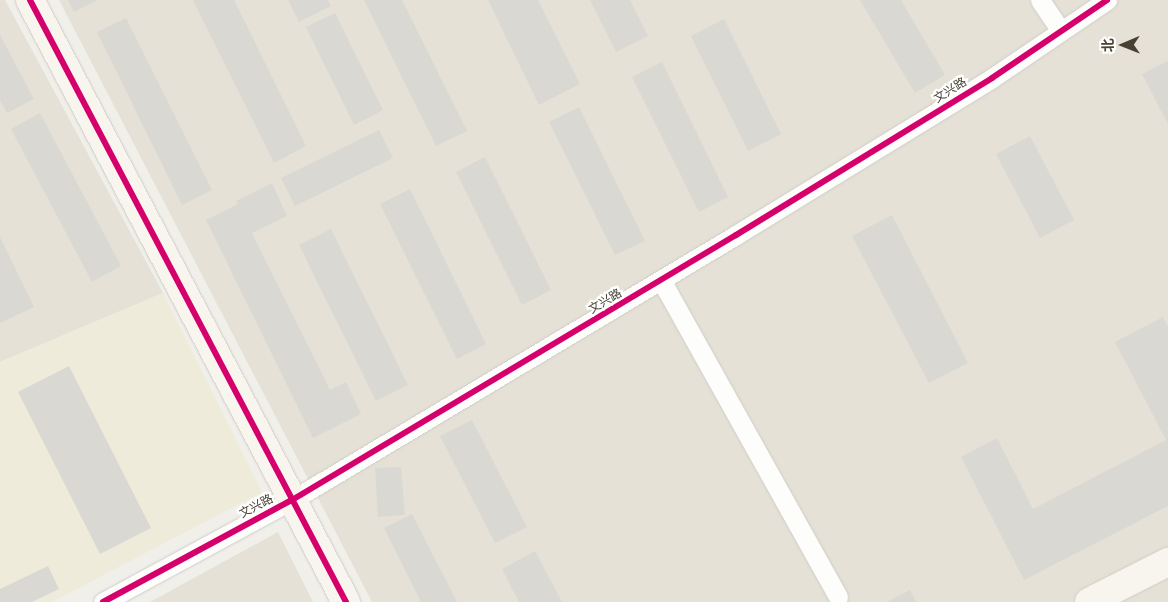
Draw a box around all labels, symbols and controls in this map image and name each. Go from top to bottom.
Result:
north arrow [1098,20,1148,70]
text: 北 [1100,38,1116,52]
street label: 文兴路 [931,74,969,106]
street label: 文兴路 [586,286,624,316]
street label: 文兴路 [237,491,275,521]

